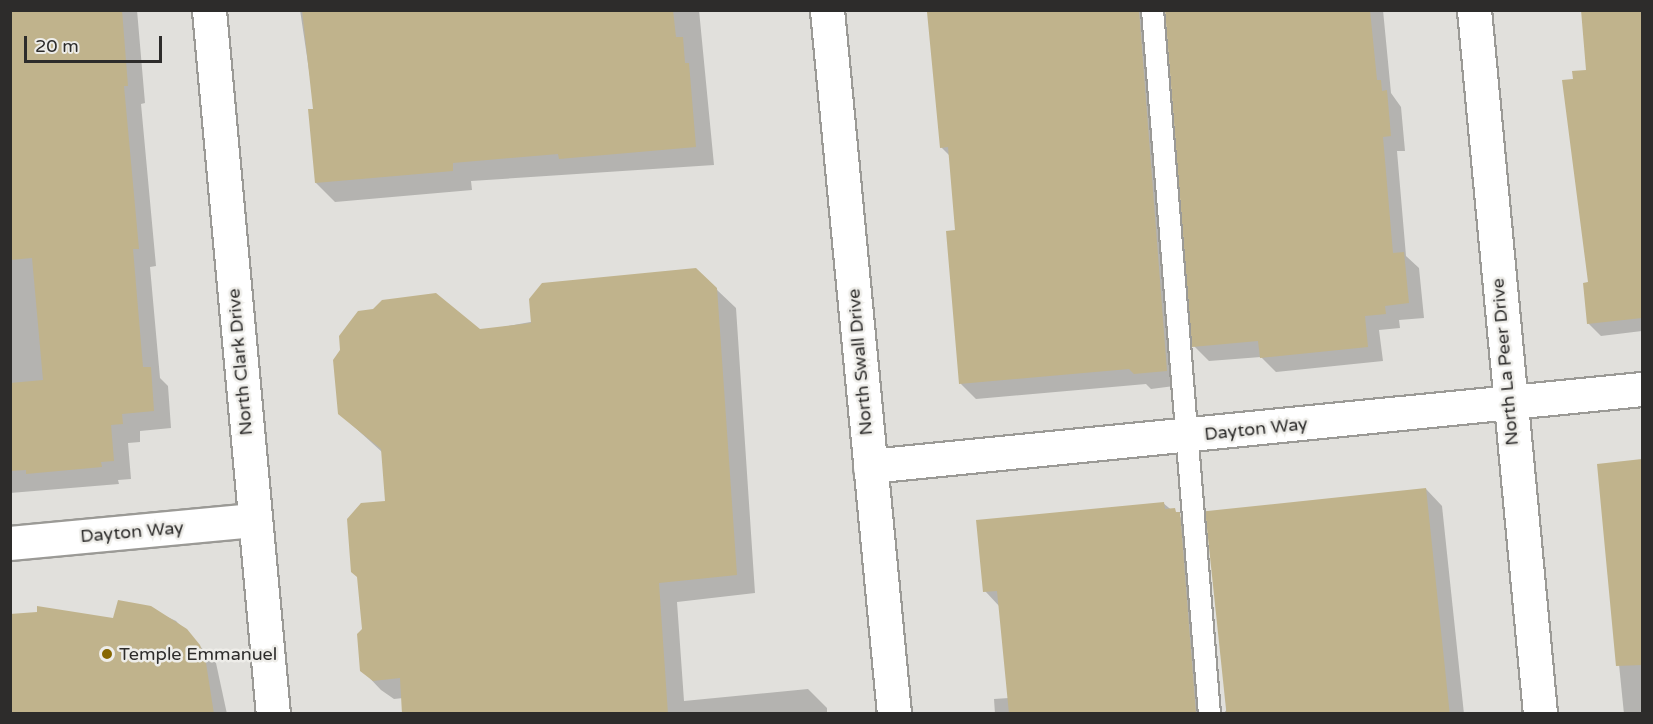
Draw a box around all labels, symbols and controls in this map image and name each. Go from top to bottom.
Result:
scale bar [27,24,165,62]
text: 20 m [35,35,79,57]
street label: North La Peer Drive [1487,277,1523,447]
street label: North Clark Drive [223,288,257,436]
street label: North Swall Drive [843,288,877,436]
street label: Dayton Way [1203,413,1309,445]
street label: Dayton Way [79,517,185,547]
place label: Temple Emmanuel [119,643,277,665]
marker: Temple Emmanuel [100,647,114,661]

